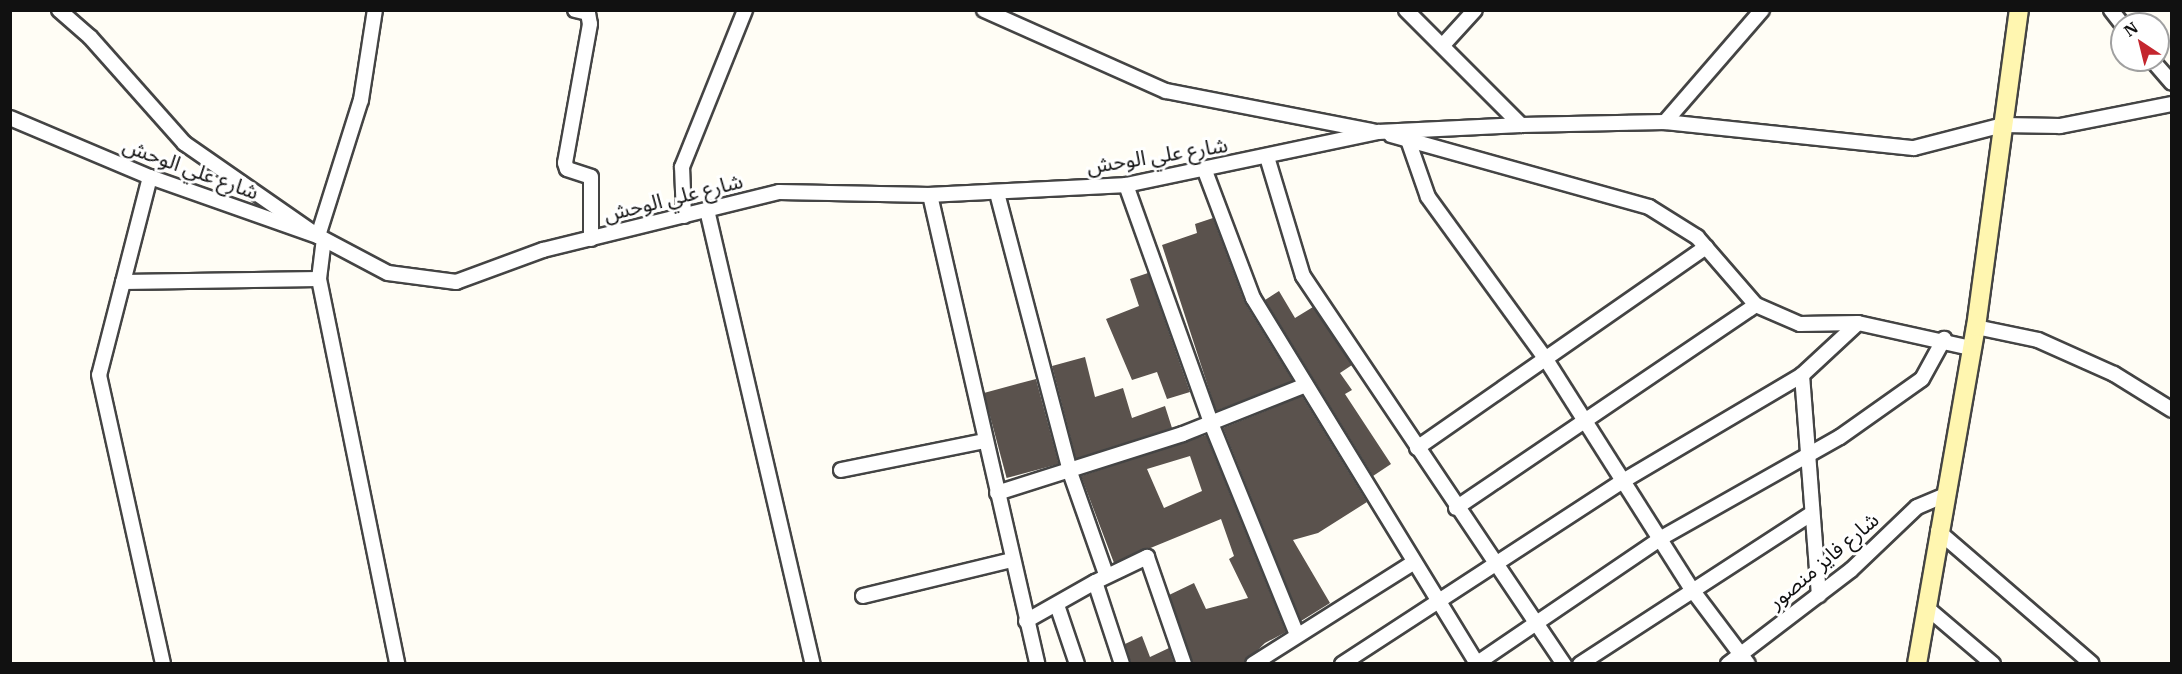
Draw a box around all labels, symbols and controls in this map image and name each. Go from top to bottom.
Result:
north arrow [2110,12,2170,72]
text: N [2120,17,2142,41]
street label: شارع علي الوحش [1085,131,1229,179]
street label: شارع علي الوحش [120,132,262,204]
street label: شارع علي الوحش [601,168,745,226]
street label: شارع فايز منصور [1763,506,1883,614]

